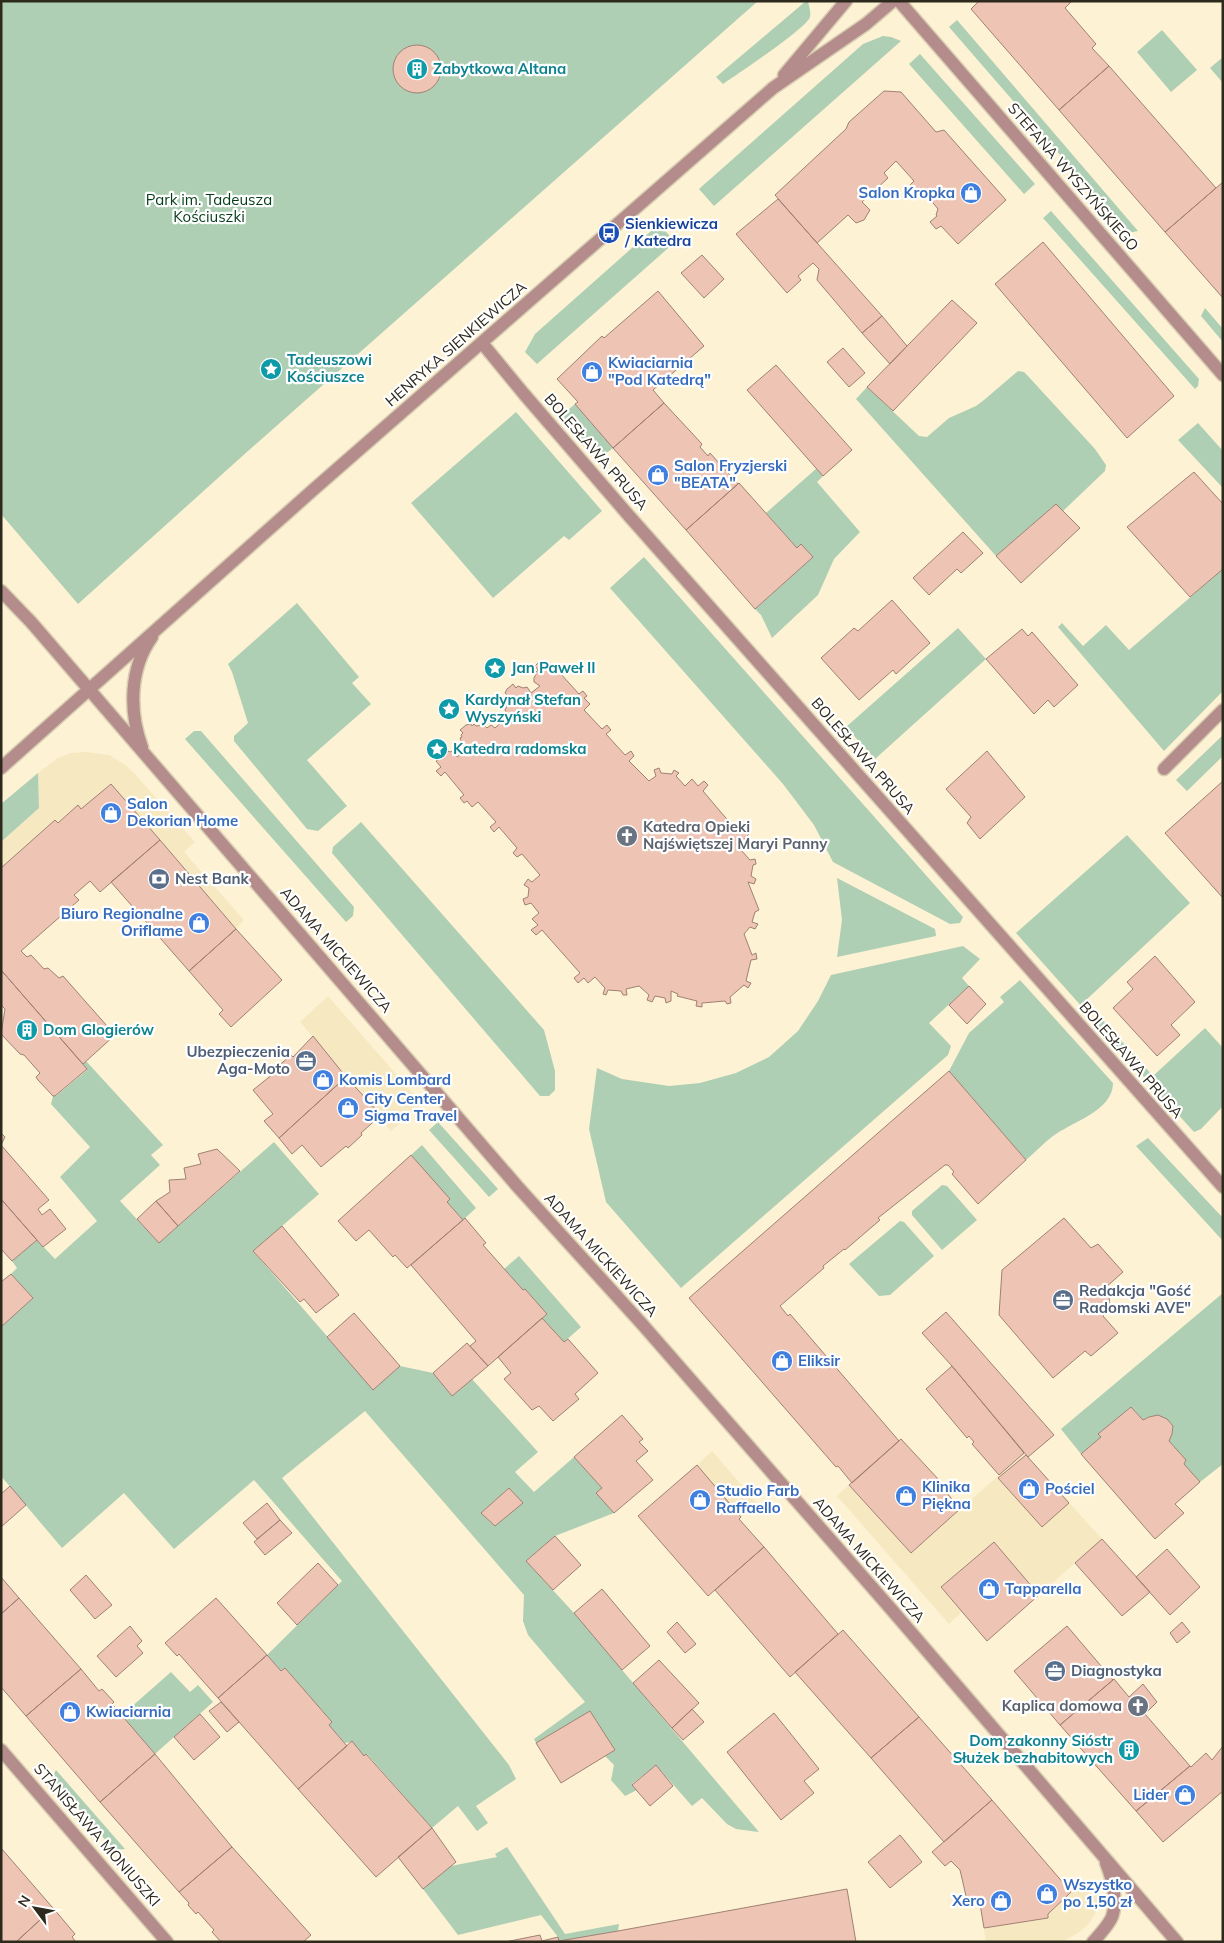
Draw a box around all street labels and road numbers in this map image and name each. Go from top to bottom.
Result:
street label: STEFANA WYSZYŃSKIEGO [1004,99,1143,255]
street label: HENRYKA SIENKIEWICZA [381,277,530,410]
street label: BOLESŁAWA PRUSA [541,389,652,514]
street label: BOLESŁAWA PRUSA [808,693,919,818]
street label: ADAMA MICKIEWICZA [277,883,396,1016]
street label: BOLESŁAWA PRUSA [1076,997,1187,1122]
street label: ADAMA MICKIEWICZA [541,1189,662,1321]
street label: ADAMA MICKIEWICZA [810,1493,929,1626]
street label: STANISŁAWA MONIUSZKI [30,1759,165,1910]

